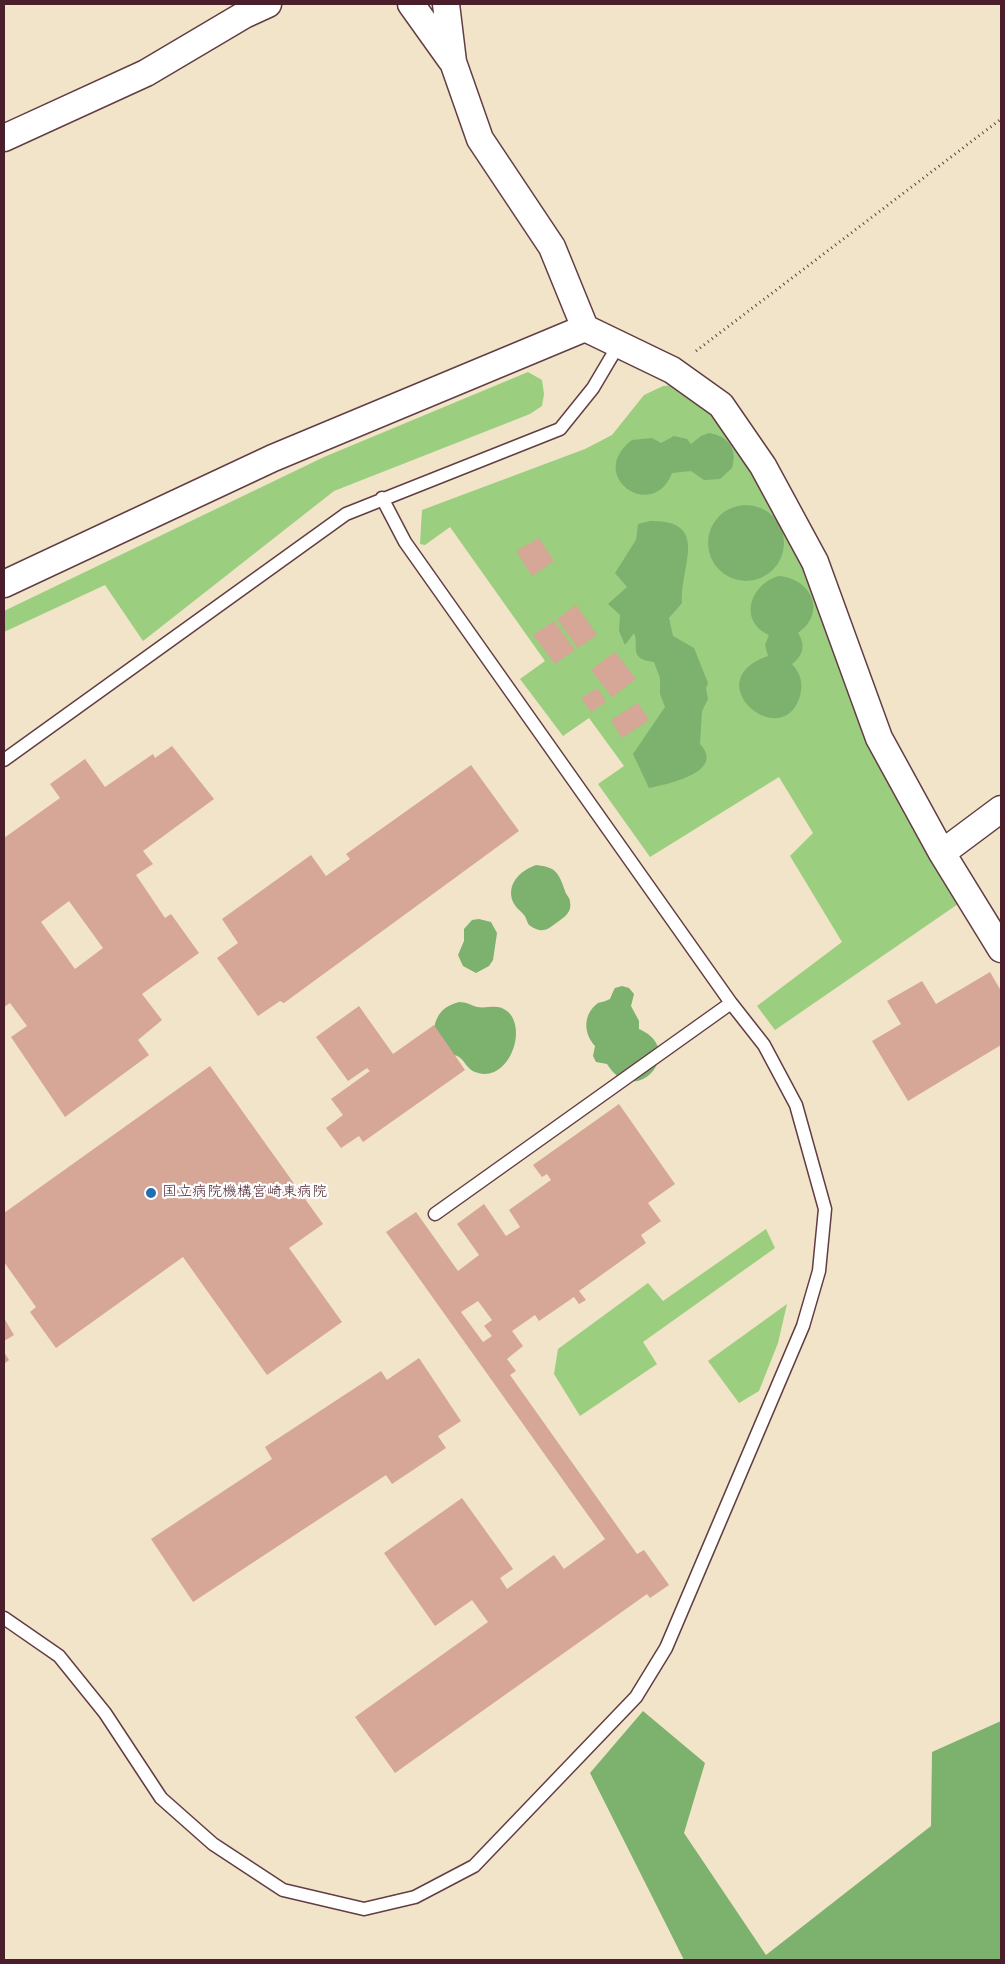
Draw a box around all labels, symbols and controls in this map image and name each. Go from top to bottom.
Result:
place label: 国立病院機構宮崎東病院 [162,1184,327,1202]
marker: 国立病院機構宮崎東病院 [144,1186,158,1200]

